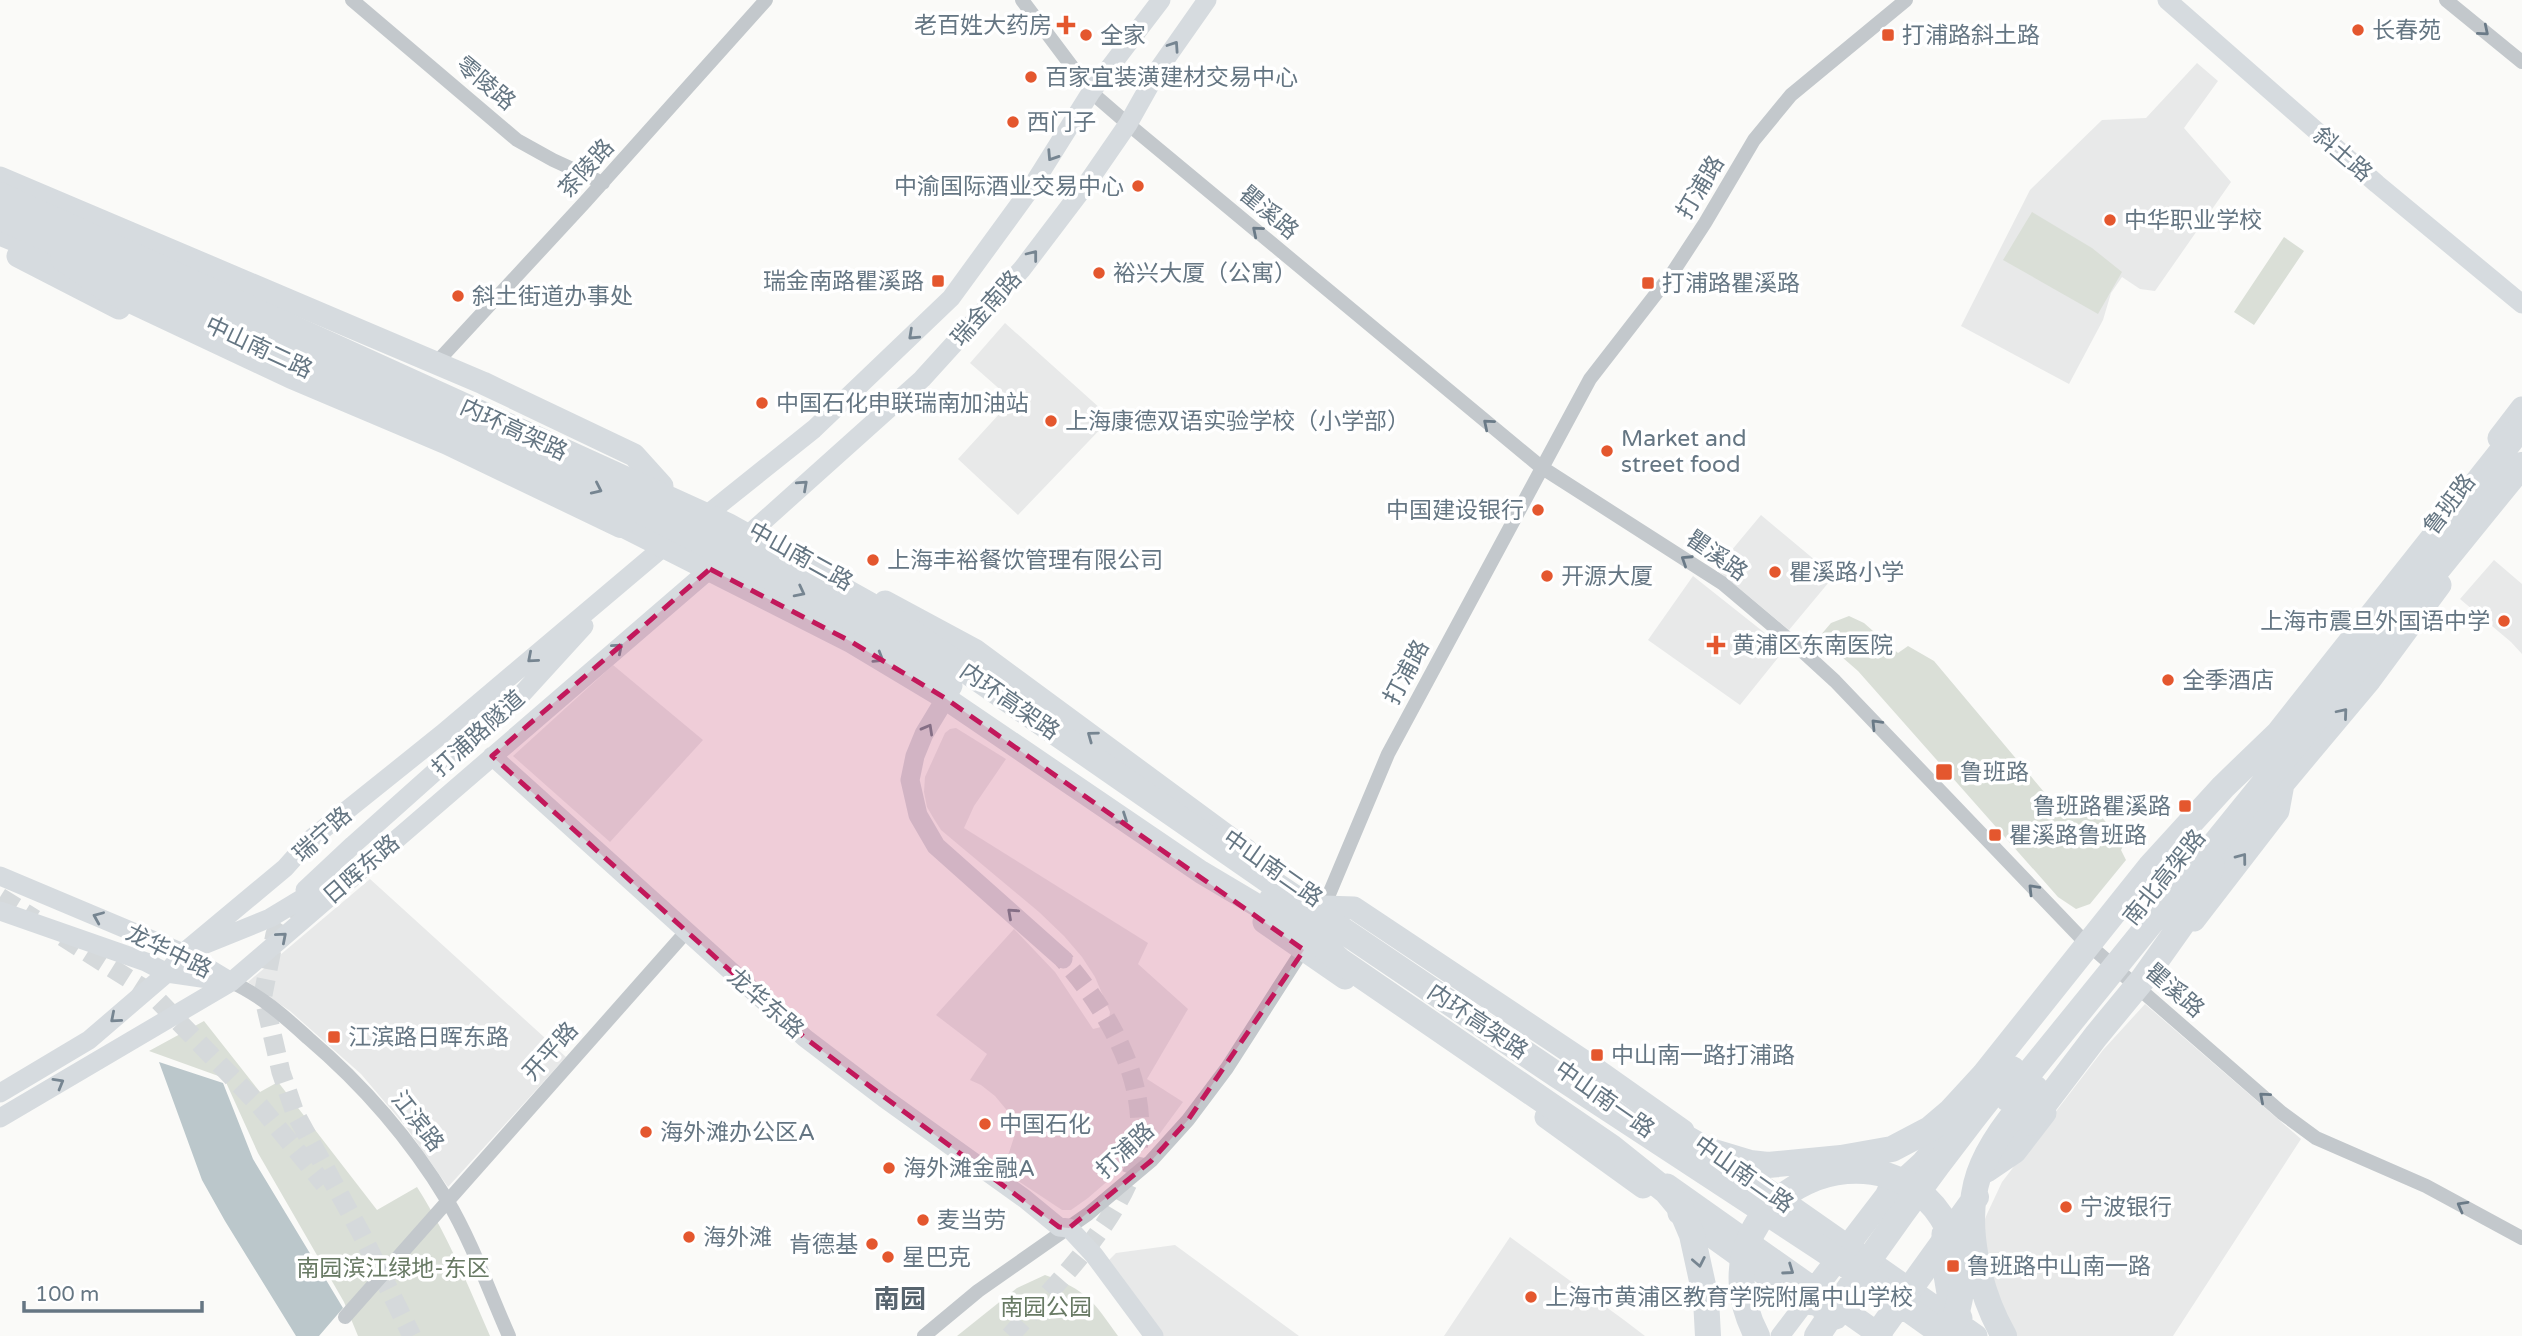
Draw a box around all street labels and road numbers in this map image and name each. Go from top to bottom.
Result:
street label: 零陵路 [450,51,521,117]
street label: 斜土路 [2307,122,2378,188]
street label: 茶陵路 [553,134,620,204]
street label: 打浦路 [1671,151,1731,224]
street label: 瞿溪路 [1233,180,1304,246]
street label: 瑞金南路 [946,265,1028,352]
street label: 中山南二路 [201,311,317,385]
street label: 内环高架路 [456,393,572,467]
street label: 鲁班路 [2418,469,2482,541]
street label: 中山南二路 [743,517,858,597]
street label: 瞿溪路 [1680,525,1753,587]
street label: 打浦路 [1378,635,1435,710]
street label: 内环高架路 [954,657,1065,746]
street label: 打浦路隧道 [427,685,531,783]
street label: 瑞宁路 [288,801,358,868]
street label: 中山南二路 [1217,824,1328,913]
street label: 南北高架路 [2118,824,2212,931]
street label: 日晖东路 [318,829,406,910]
street label: 龙华中路 [121,919,216,985]
street label: 瞿溪路 [2139,958,2210,1024]
street label: 龙华东路 [721,963,809,1044]
street label: 内环高架路 [1422,978,1533,1066]
street label: 开平路 [517,1017,584,1087]
street label: 中山南一路 [1549,1055,1660,1144]
street label: 江滨路 [385,1086,449,1157]
street label: 打浦路 [1091,1117,1160,1184]
street label: 中山南二路 [1688,1130,1799,1219]

